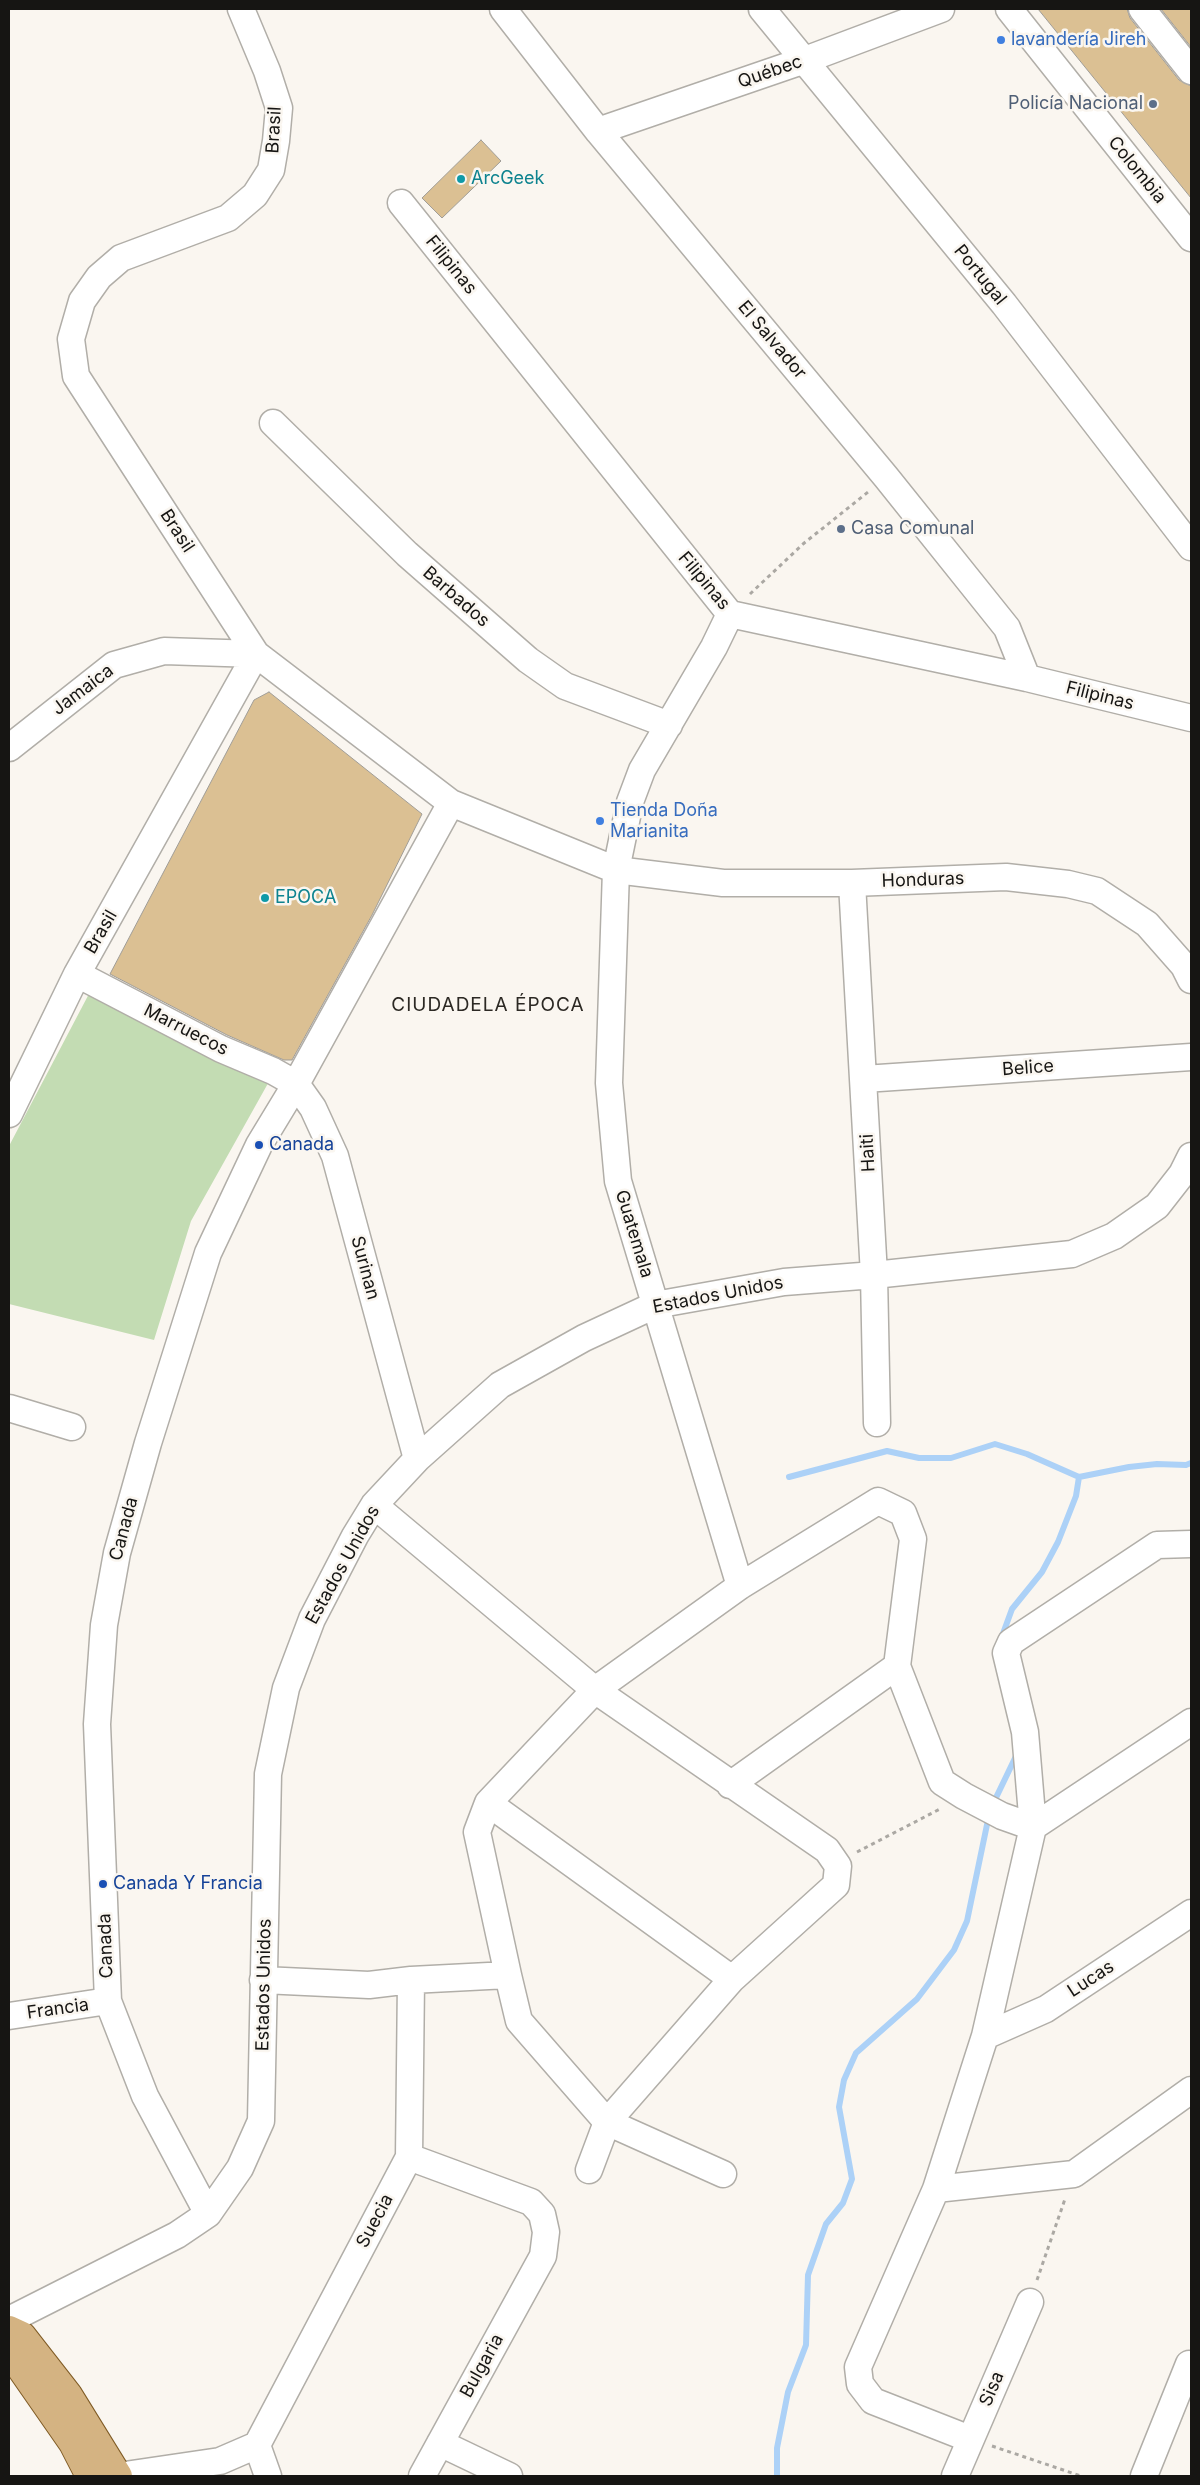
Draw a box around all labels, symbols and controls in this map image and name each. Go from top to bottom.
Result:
place label: lavandería Jireh [1011,29,1146,51]
marker: lavandería Jireh [995,34,1007,46]
street label: Québec [735,51,805,93]
place label: Policía Nacional [1008,93,1143,115]
marker: Policía Nacional [1147,98,1159,110]
street label: Brasil [262,106,286,154]
street label: Colombia [1103,132,1171,208]
place label: ArcGeek [471,168,544,190]
marker: ArcGeek [455,173,467,185]
street label: Filipinas [421,231,481,299]
street label: Portugal [949,241,1011,309]
street label: El Salvador [733,297,811,383]
street label: Brasil [155,505,199,557]
place label: Casa Comunal [851,518,974,540]
marker: Casa Comunal [835,523,847,535]
street label: Filipinas [673,548,735,614]
street label: Barbados [418,562,494,632]
street label: Jamaica [48,660,118,720]
street label: Filipinas [1064,677,1136,715]
place label: Tienda Doña Marianita [610,800,718,842]
marker: Tienda Doña Marianita [594,815,606,827]
street label: Honduras [881,868,965,892]
place label: EPOCA [275,887,336,909]
marker: EPOCA [259,892,271,904]
street label: Brasil [80,906,122,958]
district label: CIUDADELA ÉPOCA [389,994,587,1016]
street label: Marruecos [140,1000,232,1060]
street label: Belice [1001,1055,1055,1081]
street label: Haiti [856,1133,880,1173]
place label: Canada [269,1134,334,1156]
marker: Canada [253,1139,265,1151]
street label: Guatemala [610,1187,658,1281]
street label: Surinan [346,1234,384,1302]
street label: Estados Unidos [651,1272,785,1318]
street label: Canada [105,1495,143,1563]
street label: Estados Unidos [301,1502,385,1628]
place label: Canada Y Francia [113,1873,263,1895]
marker: Canada Y Francia [97,1878,109,1890]
street label: Canada [94,1913,118,1979]
street label: Estados Unidos [252,1919,276,2051]
street label: Lucas [1064,1956,1118,2002]
street label: Francia [26,1994,90,2024]
street label: Suecia [352,2191,398,2251]
street label: Bulgaria [456,2330,508,2402]
street label: Sisa [975,2368,1009,2410]

